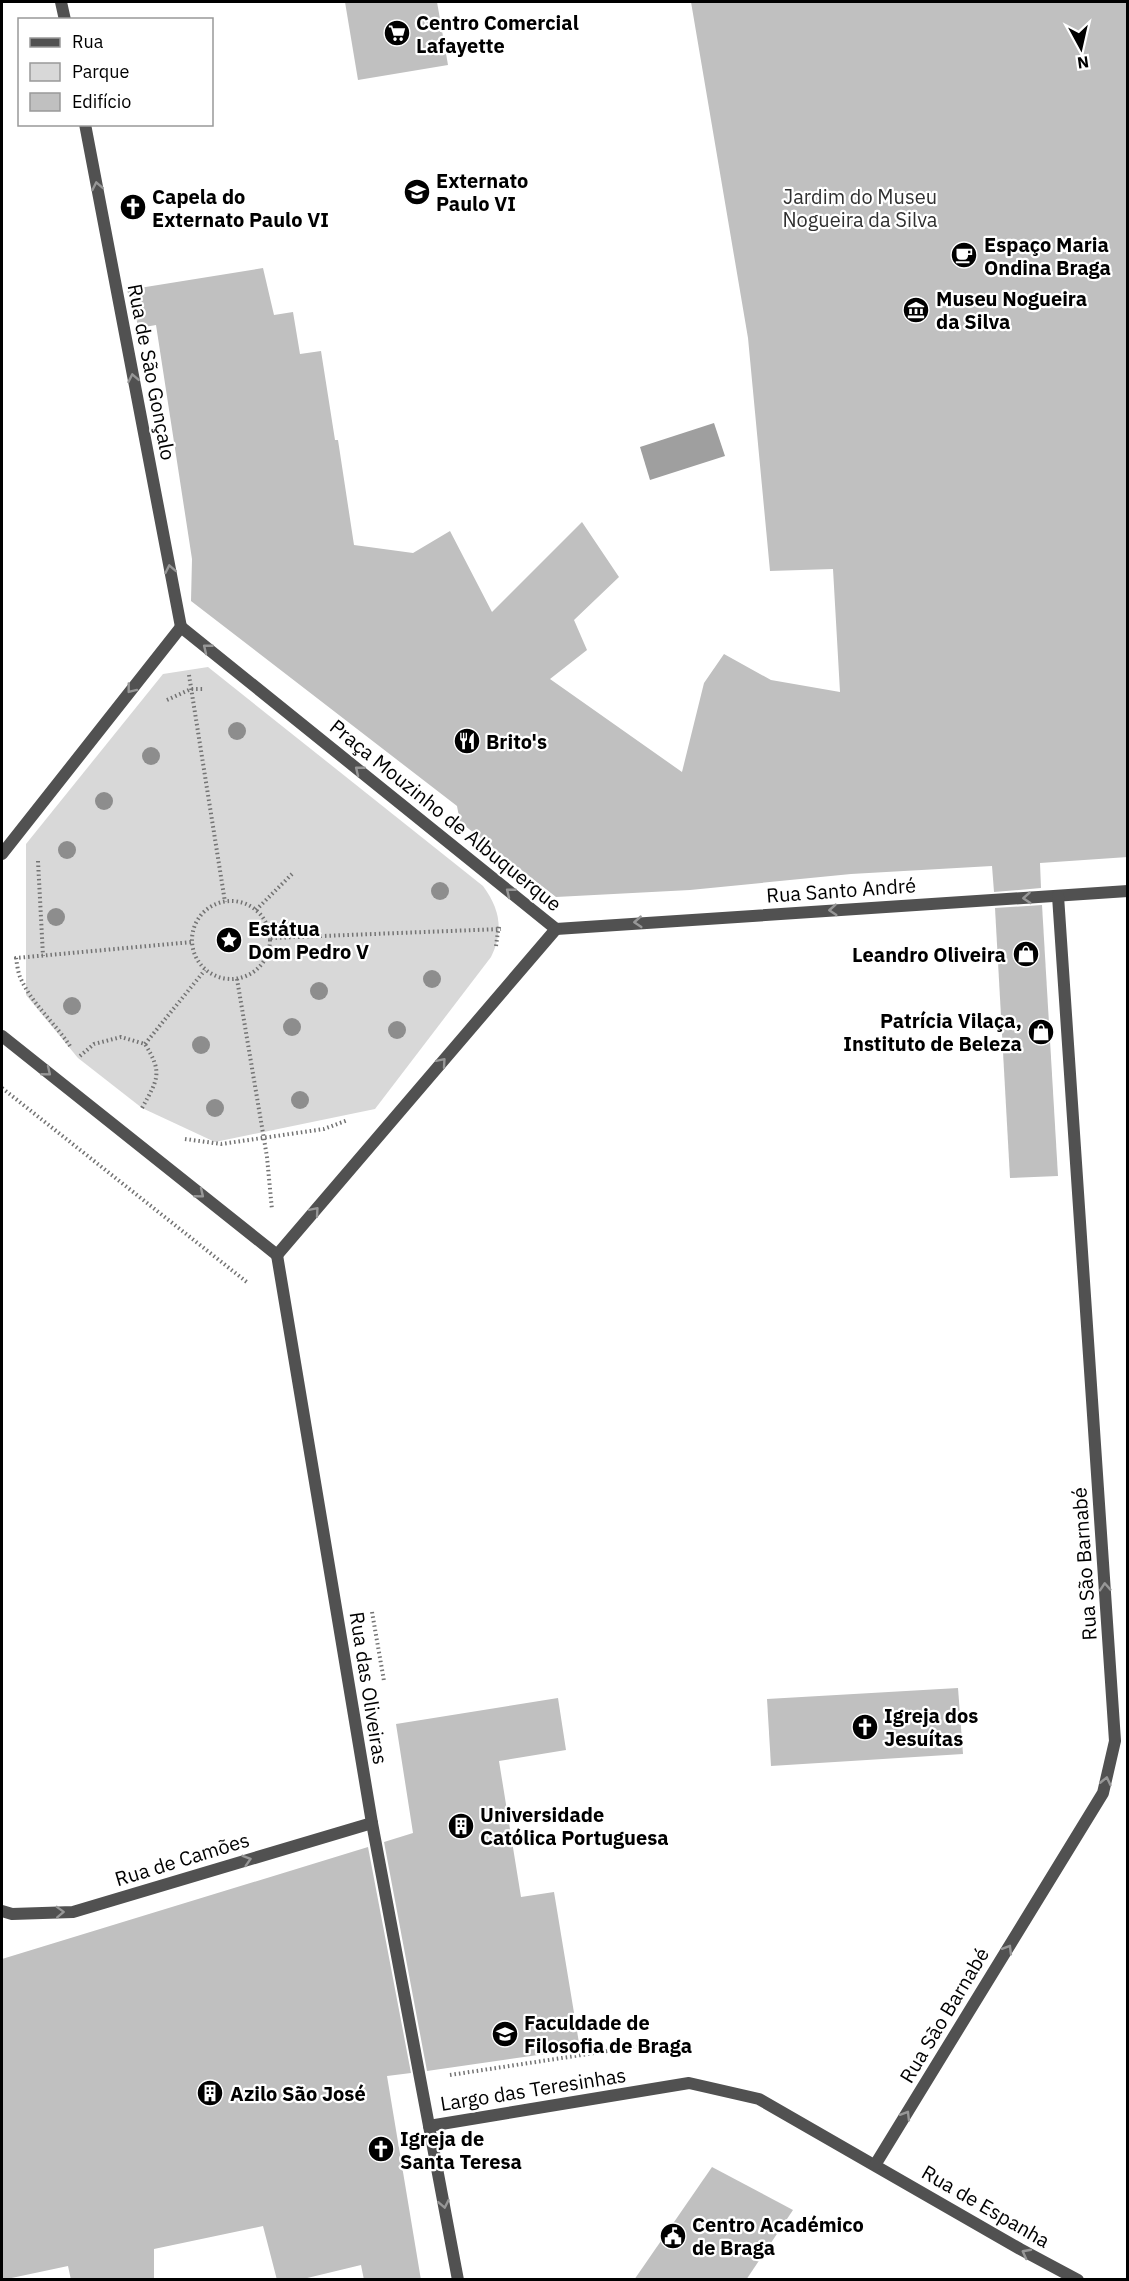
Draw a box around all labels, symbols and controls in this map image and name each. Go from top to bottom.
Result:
place label: Centro Comercial Lafayette [416,9,579,59]
legend [18,18,213,126]
supermarket icon: Centro Comercial Lafayette [382,18,412,48]
north arrow [1051,18,1111,78]
text: Rua [72,30,104,53]
text: N [1076,52,1090,74]
text: Parque [72,60,130,83]
text: Edifício [72,90,131,113]
place label: Externato Paulo VI [436,167,528,217]
school or university icon: Externato Paulo VI [402,177,432,207]
one-way arrow [91,181,104,191]
place label: Capela do Externato Paulo VI [152,183,329,233]
park label: Jardim do Museu Nogueira da Silva [782,183,938,233]
church icon: Capela do Externato Paulo VI [118,192,148,222]
place label: Espaço Maria Ondina Braga [984,231,1111,281]
cafe icon: Espaço Maria Ondina Braga [949,240,979,270]
street label: Rua de São Gonçalo [122,282,182,462]
place label: Museu Nogueira da Silva [936,285,1087,335]
museum icon: Museu Nogueira da Silva [901,295,931,325]
one-way arrow [127,373,140,383]
one-way arrow [164,564,177,574]
one-way arrow [202,644,213,655]
one-way arrow [128,682,139,693]
street label: Praça Mouzinho de Albuquerque [325,713,567,917]
restaurant icon: Brito's [452,726,482,756]
place label: Brito's [486,728,547,755]
one-way arrow [354,766,365,777]
street label: Rua Santo André [765,871,917,909]
one-way arrow [506,888,517,899]
one-way arrow [1023,891,1032,904]
one-way arrow [828,903,837,916]
place label: Estátua Dom Pedro V [248,915,369,965]
one-way arrow [633,916,642,929]
place icon: Estátua Dom Pedro V [214,925,244,955]
shop icon: Leandro Oliveira [1011,939,1041,969]
place label: Leandro Oliveira [852,941,1006,968]
place label: Patrícia Vilaça, Instituto de Beleza [843,1007,1022,1057]
shop icon: Patrícia Vilaça, Instituto de Beleza [1026,1017,1056,1047]
one-way arrow [434,1058,445,1069]
one-way arrow [40,1065,51,1076]
one-way arrow [193,1186,204,1197]
one-way arrow [308,1207,319,1218]
street label: Rua São Barnabé [1065,1486,1103,1641]
one-way arrow [1098,1583,1111,1592]
street label: Rua das Oliveiras [344,1610,394,1766]
place label: Igreja dos Jesuítas [884,1702,978,1752]
church icon: Igreja dos Jesuítas [850,1712,880,1742]
one-way arrow [1098,1776,1111,1786]
place label: Universidade Católica Portuguesa [480,1801,669,1851]
building icon: Universidade Católica Portuguesa [446,1811,476,1841]
street label: Rua de Camões [111,1826,253,1892]
one-way arrow [241,1855,252,1867]
one-way arrow [55,1906,64,1919]
street label: Rua São Barnabé [893,1942,995,2088]
one-way arrow [1000,1945,1012,1955]
place label: Faculdade de Filosofia de Braga [524,2009,692,2059]
school or university icon: Faculdade de Filosofia de Braga [490,2019,520,2049]
street label: Largo das Teresinhas [438,2061,628,2117]
building icon: Azilo São José [195,2078,225,2108]
place label: Azilo São José [230,2080,366,2107]
one-way arrow [898,2111,910,2121]
place label: Igreja de Santa Teresa [400,2125,522,2175]
church icon: Igreja de Santa Teresa [366,2134,396,2164]
street label: Rua de Espanha [917,2158,1055,2254]
one-way arrow [437,2199,450,2209]
place label: Centro Académico de Braga [692,2211,864,2261]
public building icon: Centro Académico de Braga [658,2221,688,2251]
one-way arrow [1022,2248,1033,2260]

